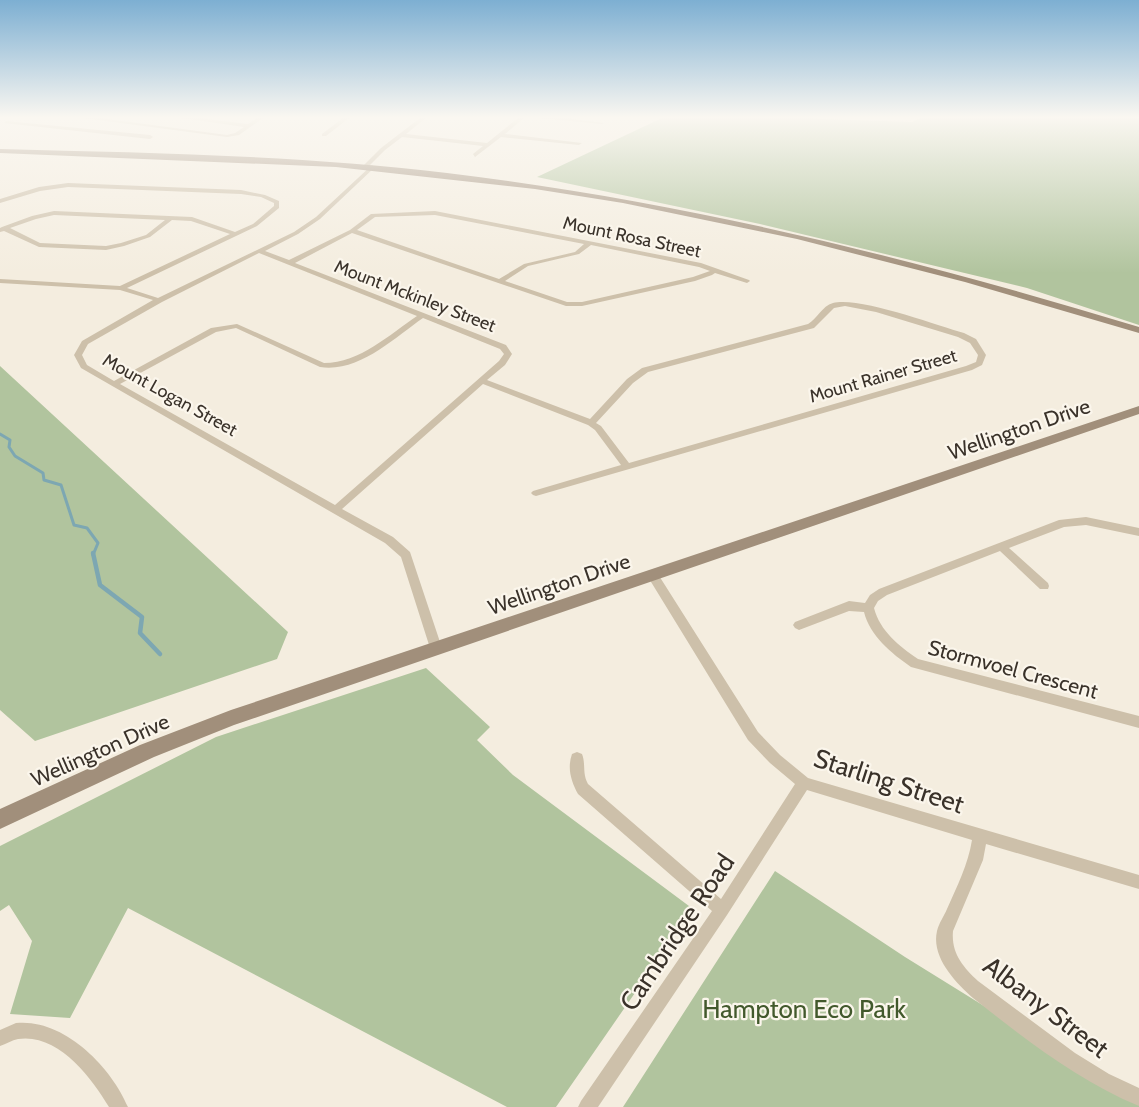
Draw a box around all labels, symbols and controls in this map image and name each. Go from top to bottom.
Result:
street label: Mount Rosa Street [561,212,703,262]
street label: Mount Mckinley Street [331,255,499,337]
street label: Mount Rainer Street [807,344,959,408]
street label: Mount Logan Street [99,349,241,441]
street label: Wellington Drive [945,393,1093,465]
street label: Wellington Drive [485,548,633,620]
street label: Stormvoel Crescent [925,634,1101,704]
street label: Wellington Drive [27,708,173,792]
street label: Starling Street [810,742,968,820]
street label: Cambridge Road [613,847,741,1017]
street label: Albany Street [977,949,1115,1065]
park label: Hampton Eco Park [702,993,906,1025]

